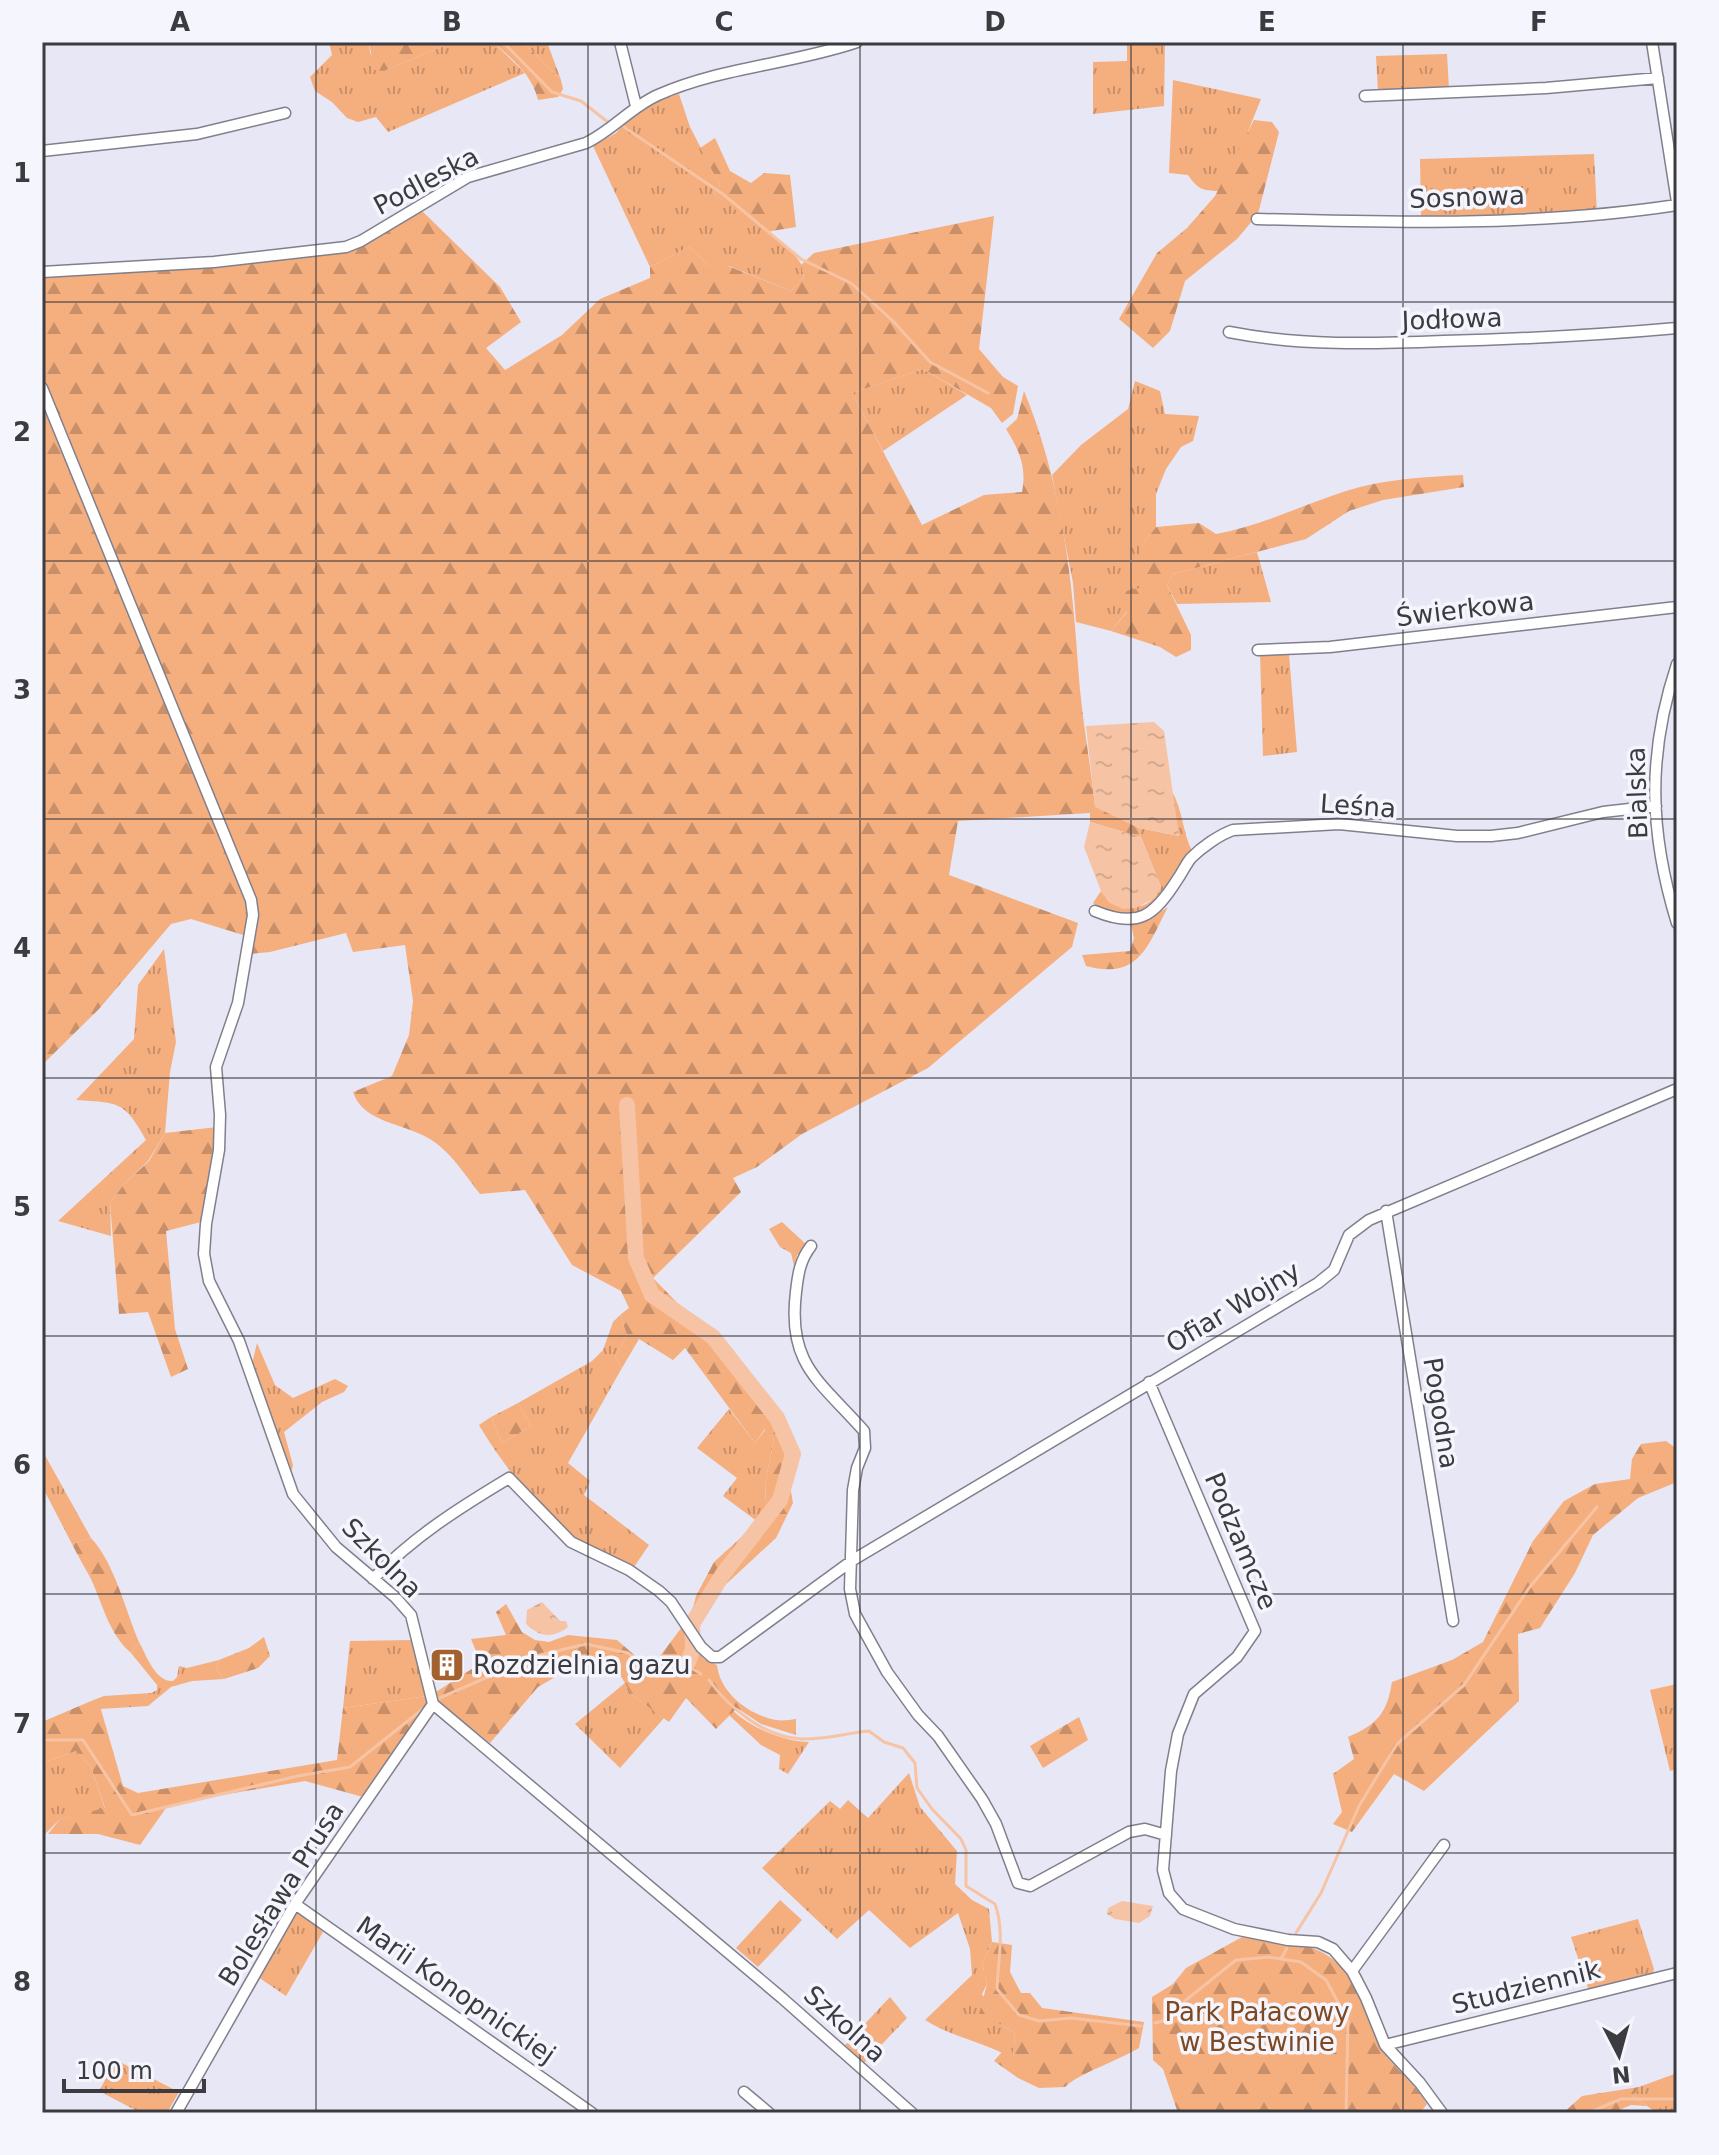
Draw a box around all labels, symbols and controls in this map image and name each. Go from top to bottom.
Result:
text: A [170,7,190,37]
text: B [442,7,462,37]
text: C [714,7,734,37]
text: D [984,7,1006,37]
text: E [1258,7,1276,37]
text: F [1530,7,1548,37]
street label: Podleska [368,141,484,221]
text: 1 [13,158,31,188]
street label: Sosnowa [1409,180,1525,214]
street label: Jodłowa [1399,302,1503,336]
text: 2 [13,417,31,447]
street label: Świerkowa [1394,585,1536,632]
text: 3 [13,675,31,705]
street label: Bialska [1620,746,1654,840]
street label: Leśna [1319,788,1397,824]
text: 4 [13,933,31,963]
text: 5 [13,1192,31,1222]
street label: Ofiar Wojny [1161,1255,1305,1359]
street label: Pogodna [1417,1355,1465,1471]
text: 6 [13,1450,31,1480]
street label: Podzamcze [1199,1468,1283,1614]
street label: Szkolna [336,1512,428,1604]
building icon: Rozdzielnia gazu [428,1646,466,1684]
place label: Rozdzielnia gazu [473,1650,691,1680]
text: 7 [13,1709,31,1739]
street label: Bolesława Prusa [212,1797,350,1991]
street label: Marii Konopnickiej [351,1910,561,2070]
street label: Studziennik [1449,1954,1603,2020]
text: 8 [13,1967,31,1997]
street label: Szkolna [798,1979,892,2069]
park label: Park Pałacowy w Bestwinie [1164,1997,1350,2057]
north arrow [1579,2015,1659,2095]
scale bar [64,2043,204,2093]
text: 100 m [76,2057,153,2085]
text: N [1611,2061,1632,2088]

